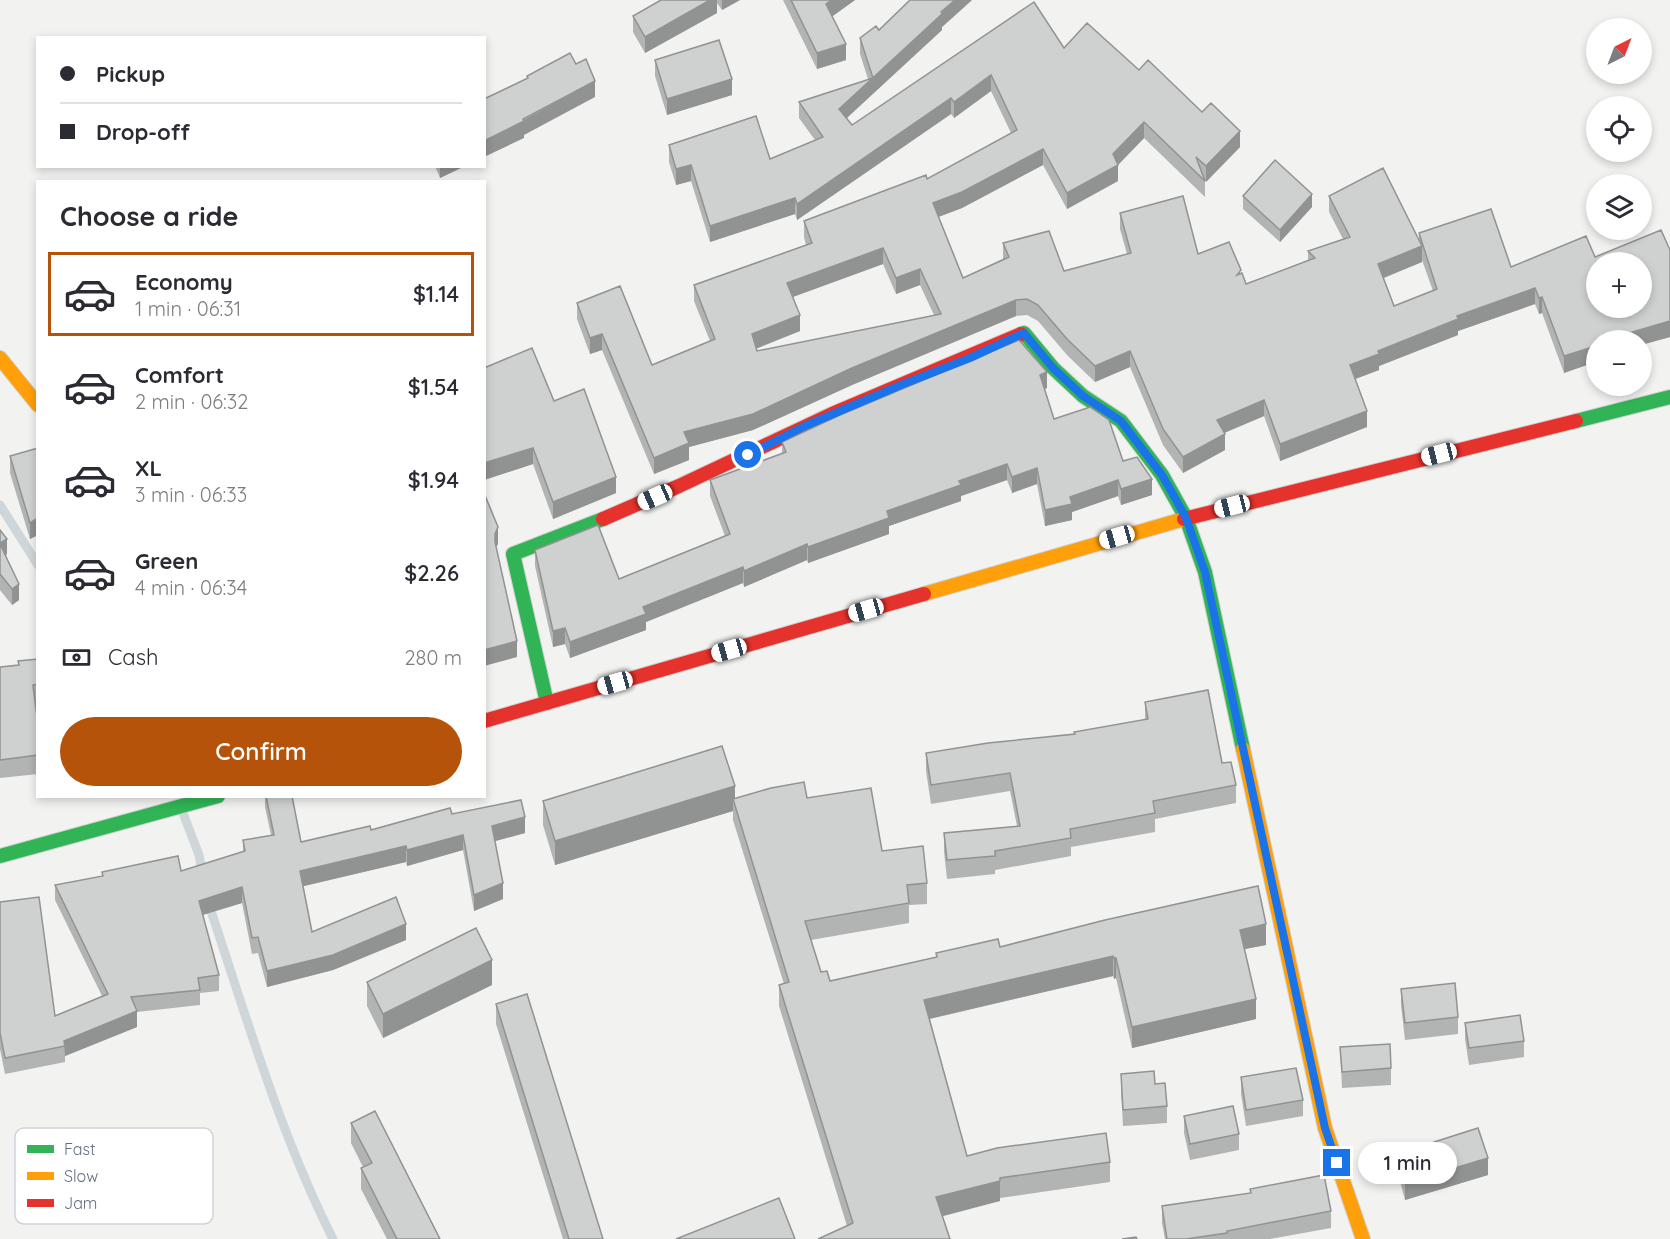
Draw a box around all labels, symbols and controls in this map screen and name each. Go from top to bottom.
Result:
north arrow [1586,18,1652,84]
map controls [1586,18,1652,396]
text: Pickup [96,60,165,88]
button: locate [1586,96,1652,162]
text: Drop-off [96,118,190,146]
button: layers [1586,174,1652,240]
text: Choose a ride [60,199,238,233]
button: + [1586,252,1652,318]
icon: car [63,267,117,321]
text: Economy [135,268,233,296]
text: $1.14 [413,280,459,308]
text: 1 min · 06:31 [135,296,241,321]
button: − [1586,330,1652,396]
icon: car [63,360,117,414]
text: Comfort [135,361,224,389]
text: $1.54 [408,373,459,401]
text: 2 min · 06:32 [135,389,248,414]
route start [734,441,761,468]
car [1419,441,1459,467]
icon: car [63,453,117,507]
text: XL [135,454,162,482]
text: $1.94 [408,466,459,494]
car [635,481,675,513]
text: 3 min · 06:33 [135,482,247,507]
car [1212,493,1252,519]
car [1097,523,1137,551]
icon: car [63,546,117,600]
text: Green [135,547,198,575]
text: $2.26 [404,559,459,587]
text: 4 min · 06:34 [135,575,247,600]
car [846,596,886,624]
car [709,636,749,664]
icon: cash [60,641,93,674]
text: Cash [108,643,159,671]
text: 280 m [405,645,462,670]
car [595,669,635,697]
button: Confirm [60,717,462,786]
legend [15,1128,213,1224]
text: Fast [64,1139,95,1159]
callout: 1 min [1358,1142,1457,1184]
route end [1323,1149,1350,1176]
text: 1 min [1384,1150,1431,1175]
text: Slow [64,1166,98,1186]
text: Jam [64,1193,97,1213]

